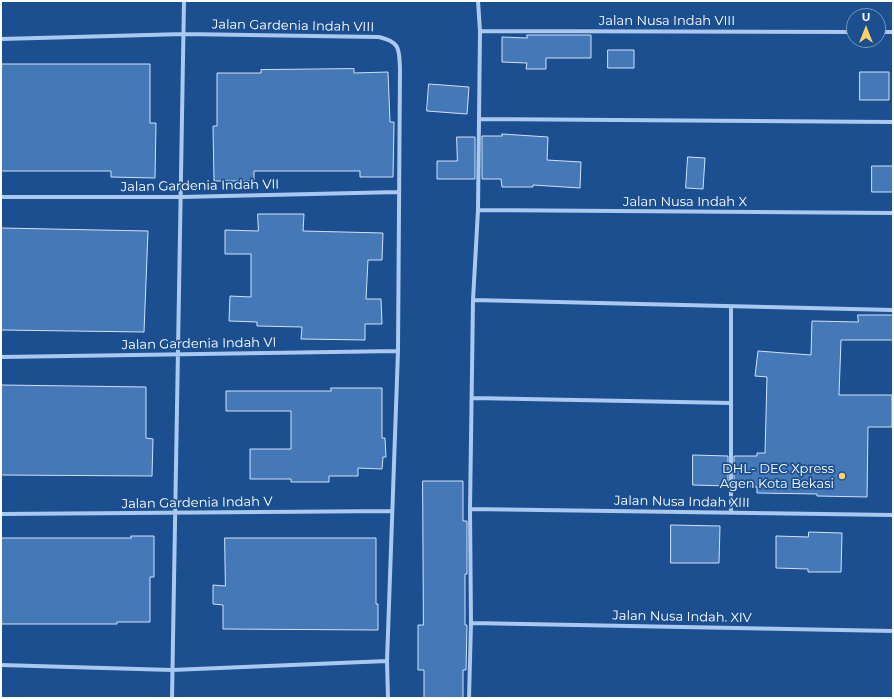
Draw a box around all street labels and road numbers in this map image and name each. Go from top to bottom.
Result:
street label: Jalan Nusa Indah VIII [599,13,735,29]
street label: Jalan Gardenia Indah VIII [212,17,374,35]
street label: Jalan Gardenia Indah VII [121,177,279,195]
street label: Jalan Nusa Indah X [623,194,747,210]
street label: Jalan Gardenia Indah VI [122,335,276,353]
street label: Jalan Nusa Indah XIII [614,493,750,511]
street label: Jalan Gardenia Indah V [121,494,273,512]
street label: Jalan Nusa Indah. XIV [612,608,752,626]

